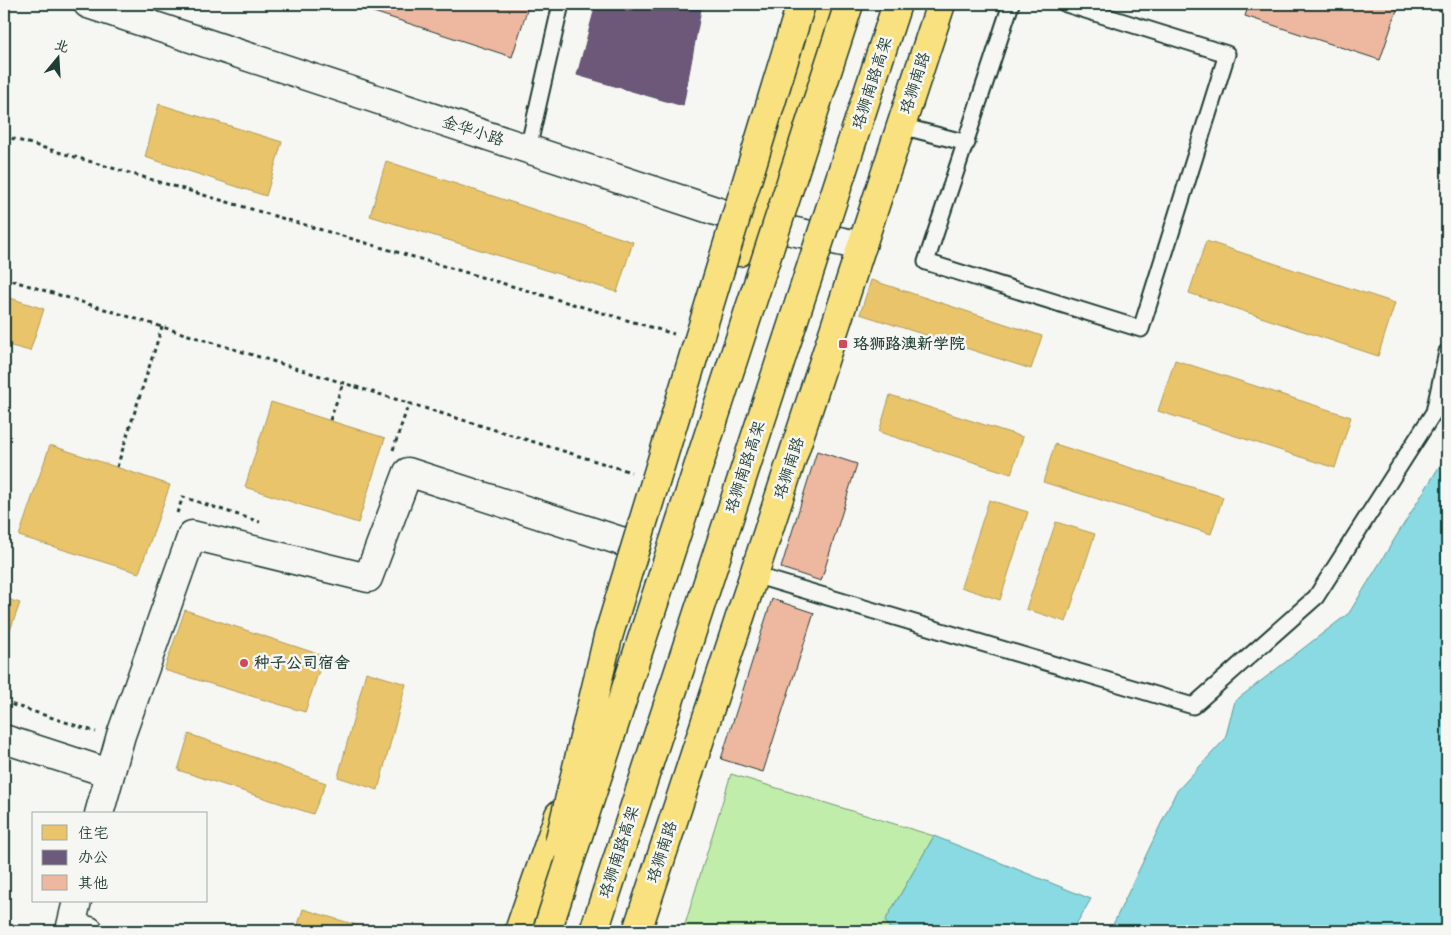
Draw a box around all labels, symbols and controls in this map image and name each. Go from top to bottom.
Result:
north arrow [32,32,82,82]
street label: 珞狮南路高架 [849,35,895,131]
text: 北 [53,36,71,56]
street label: 珞狮南路 [897,50,933,116]
street label: 金华小路 [440,113,506,149]
place label: 珞狮路澳新学院 [853,335,965,353]
marker: 珞狮路澳新学院 [837,338,849,350]
street label: 珞狮南路高架 [722,419,768,515]
street label: 珞狮南路 [771,435,807,501]
place label: 种子公司宿舍 [254,654,350,672]
marker: 种子公司宿舍 [238,657,250,669]
street label: 珞狮南路高架 [596,804,642,900]
legend [32,812,208,902]
street label: 珞狮南路 [644,819,680,885]
text: 住宅 [78,824,108,842]
text: 办公 [78,848,108,866]
text: 其他 [78,874,108,892]

